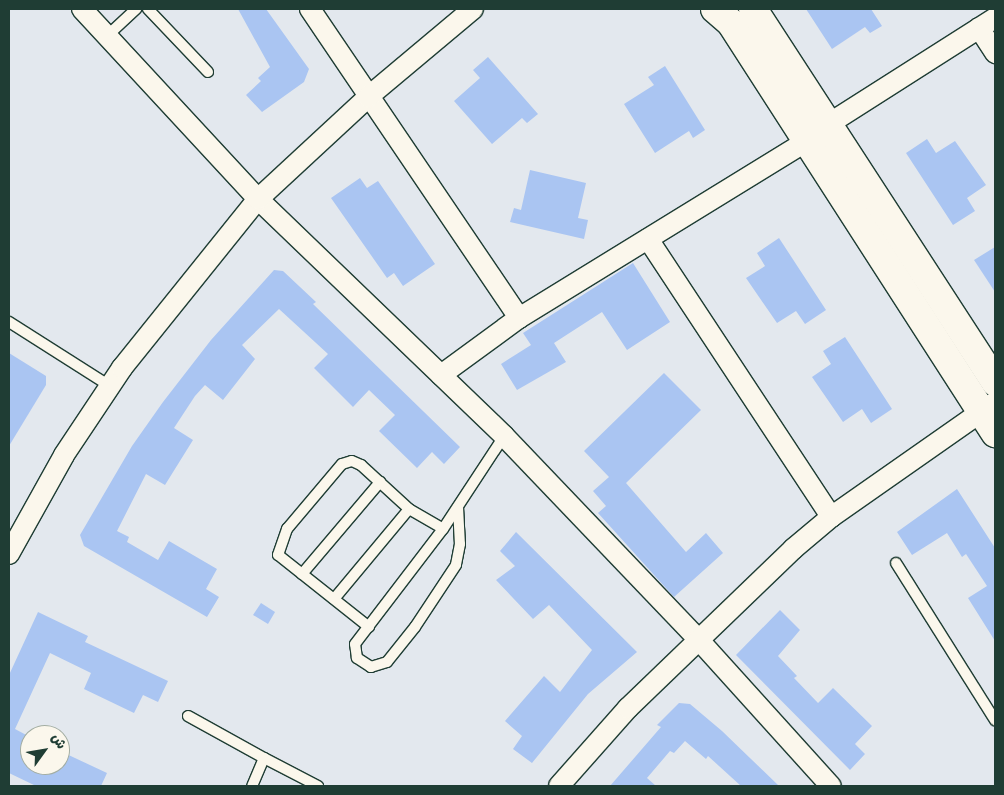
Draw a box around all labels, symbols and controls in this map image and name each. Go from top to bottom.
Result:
north arrow [20,725,70,775]
text: ش [46,731,69,753]

